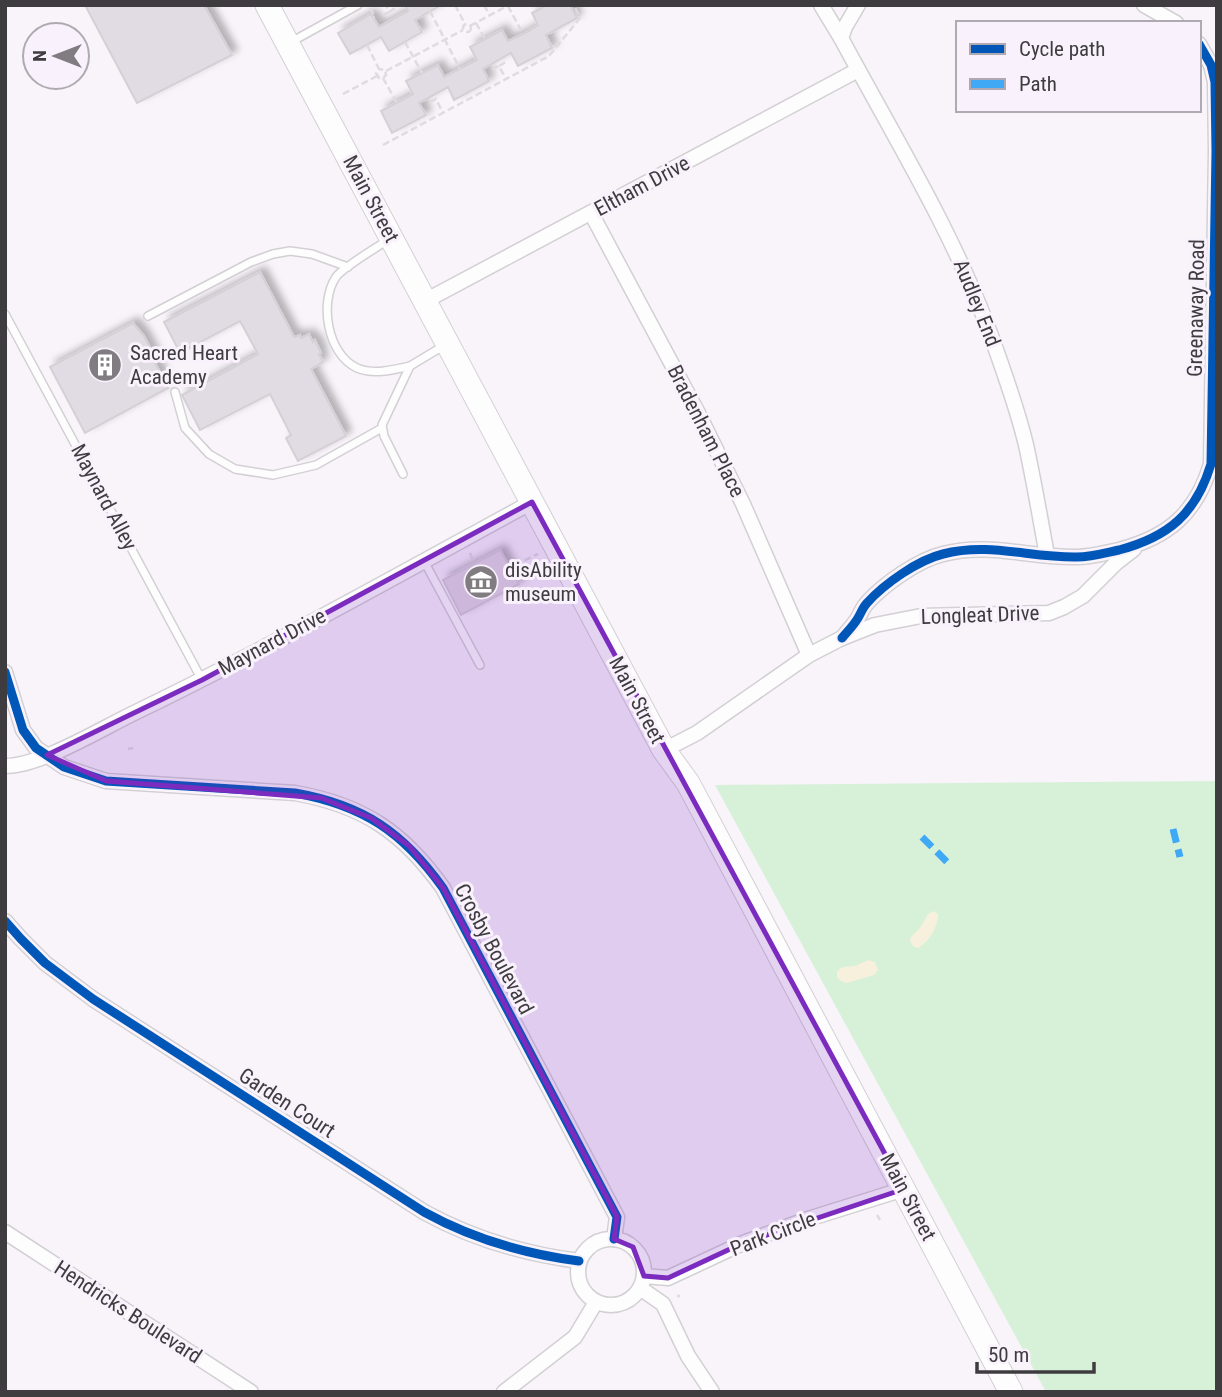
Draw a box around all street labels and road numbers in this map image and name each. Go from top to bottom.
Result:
street label: Main Street [338,151,404,247]
street label: Eltham Drive [590,151,694,221]
street label: Greenaway Road [1183,239,1209,377]
street label: Audley End [949,256,1005,350]
street label: Bradenham Place [662,361,750,501]
street label: Maynard Alley [66,440,142,554]
street label: Longleat Drive [920,601,1040,629]
street label: Maynard Drive [214,604,330,680]
street label: Main Street [604,652,670,748]
street label: Crosby Boulevard [450,880,538,1018]
street label: Garden Court [234,1063,340,1143]
street label: Main Street [875,1149,941,1245]
street label: Park Circle [727,1207,819,1261]
street label: Hendricks Boulevard [50,1256,206,1368]

